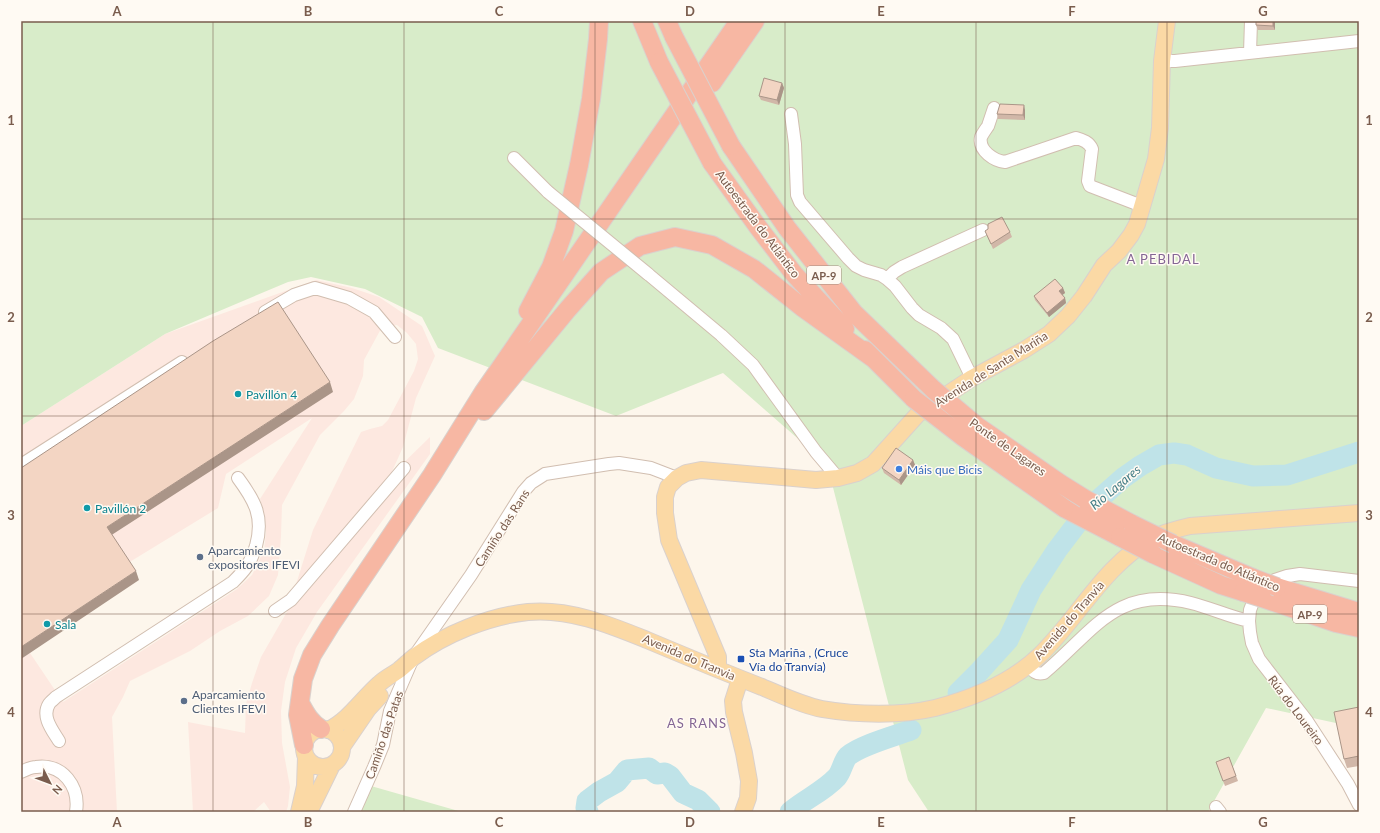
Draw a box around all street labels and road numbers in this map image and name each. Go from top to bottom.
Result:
street label: Autoestrada do Atlántico [713,167,804,281]
road number: AP-9 [807,266,841,284]
street label: Avenida de Santa Mariña [932,328,1050,410]
street label: Ponte de Lagares [967,415,1049,479]
street label: Camiño das Rans [471,486,533,570]
street label: Autoestrada do Atlántico [1156,529,1282,595]
street label: Avenida do Tranvia [1031,578,1107,662]
road number: AP-9 [1293,605,1327,623]
street label: Avenida do Tranvia [640,631,738,683]
street label: Rúa do Loureiro [1265,672,1327,748]
street label: Camiño das Patas [362,689,406,781]

